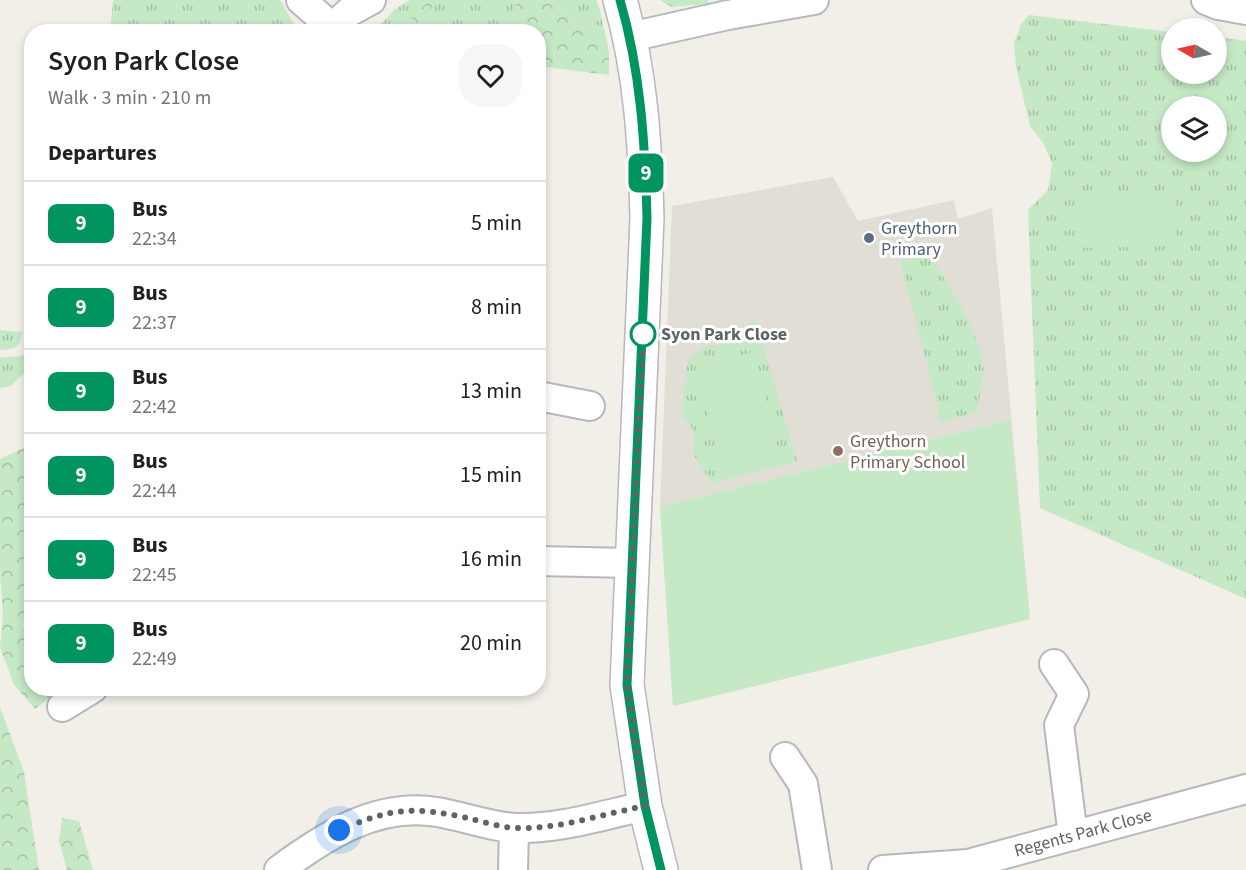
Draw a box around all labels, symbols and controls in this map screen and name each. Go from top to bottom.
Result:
north arrow [1161,18,1227,84]
map controls [1161,18,1227,162]
text: Syon Park Close [48,41,239,81]
button: heart [459,44,522,107]
text: Walk · 3 min · 210 m [48,84,211,112]
button: layers [1161,96,1227,162]
text: Departures [48,137,157,169]
line badge: 9 [626,154,666,192]
text: 9 [640,158,652,188]
text: Bus [132,193,168,225]
text: 5 min [471,207,522,239]
text: 9 [75,208,87,238]
place label: Greythorn Primary [881,216,957,262]
text: 22:34 [132,225,177,253]
marker: Greythorn Primary [862,231,876,245]
text: Bus [132,277,168,309]
text: 8 min [471,291,522,323]
text: 9 [75,292,87,322]
text: 22:37 [132,309,177,337]
marker: Syon Park Close [630,321,656,347]
place label: Syon Park Close [661,322,787,347]
text: Bus [132,361,168,393]
text: 13 min [460,375,522,407]
text: 9 [75,376,87,406]
text: 22:42 [132,393,177,421]
place label: Greythorn Primary School [850,429,965,475]
marker: Greythorn Primary School [831,444,845,458]
text: Bus [132,445,168,477]
text: 15 min [460,459,522,491]
text: 9 [75,460,87,490]
text: 22:44 [132,477,177,505]
text: Bus [132,529,168,561]
text: 16 min [460,543,522,575]
text: 9 [75,544,87,574]
text: 22:45 [132,561,177,589]
text: Bus [132,613,168,645]
text: 20 min [460,627,522,659]
text: 9 [75,628,87,658]
text: 22:49 [132,645,177,673]
street label: Regents Park Close [1011,803,1155,863]
your location [324,815,354,845]

